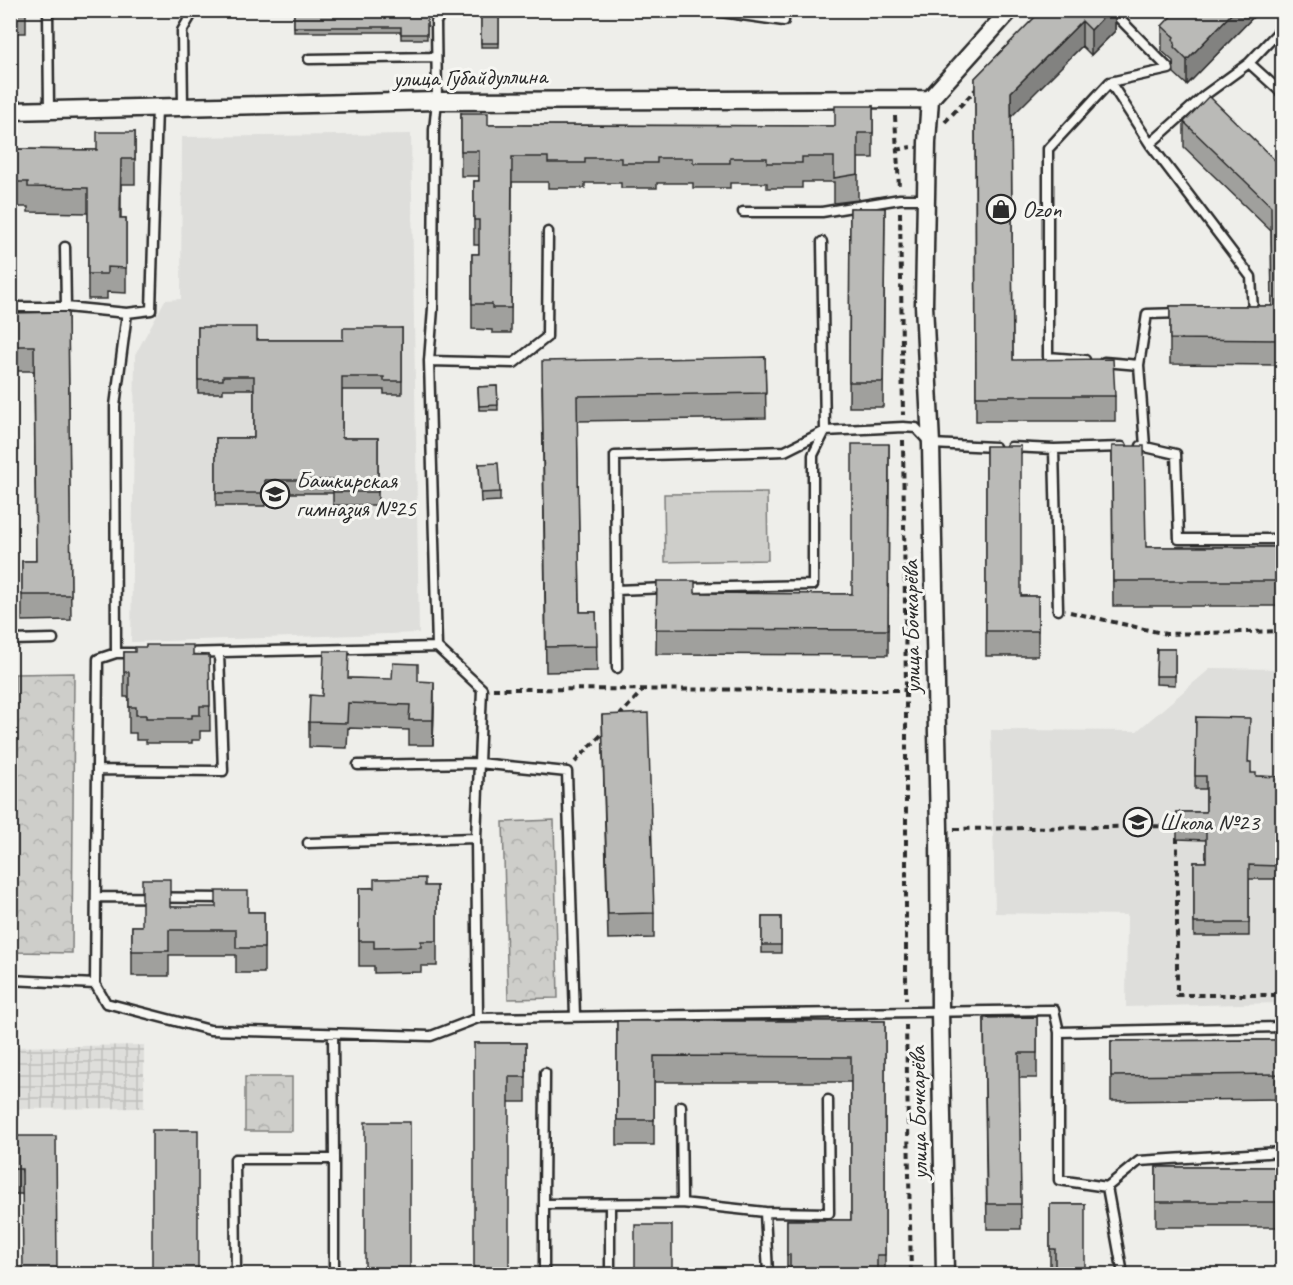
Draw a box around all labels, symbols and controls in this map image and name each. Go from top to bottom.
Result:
street label: улица Губайдуллина [391,61,549,93]
shop icon: Ozon [985,193,1017,225]
place label: Ozon [1022,194,1062,224]
place label: Башкирская гимназия №25 [296,465,417,524]
school or university icon: Башкирская гимназия №25 [259,478,291,510]
street label: улица Бочкарёва [895,559,927,696]
school or university icon: Школа №23 [1122,806,1154,838]
place label: Школа №23 [1159,807,1261,837]
street label: улица Бочкарёва [902,1045,934,1182]

